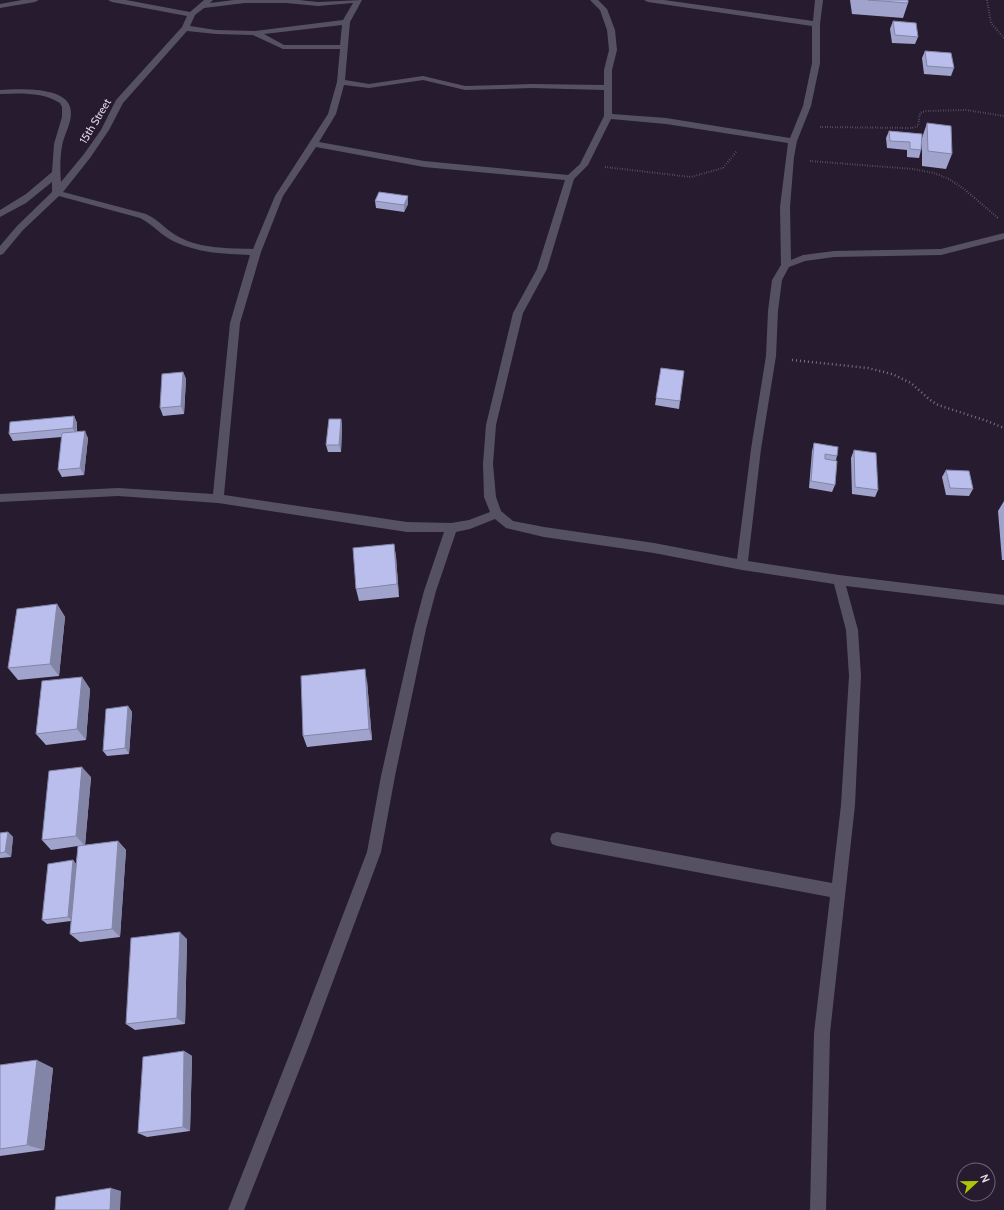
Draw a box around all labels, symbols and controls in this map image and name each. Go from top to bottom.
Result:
street label: 15th Street [76,96,114,146]
north arrow [956,1162,996,1202]
text: N [977,1172,993,1184]

